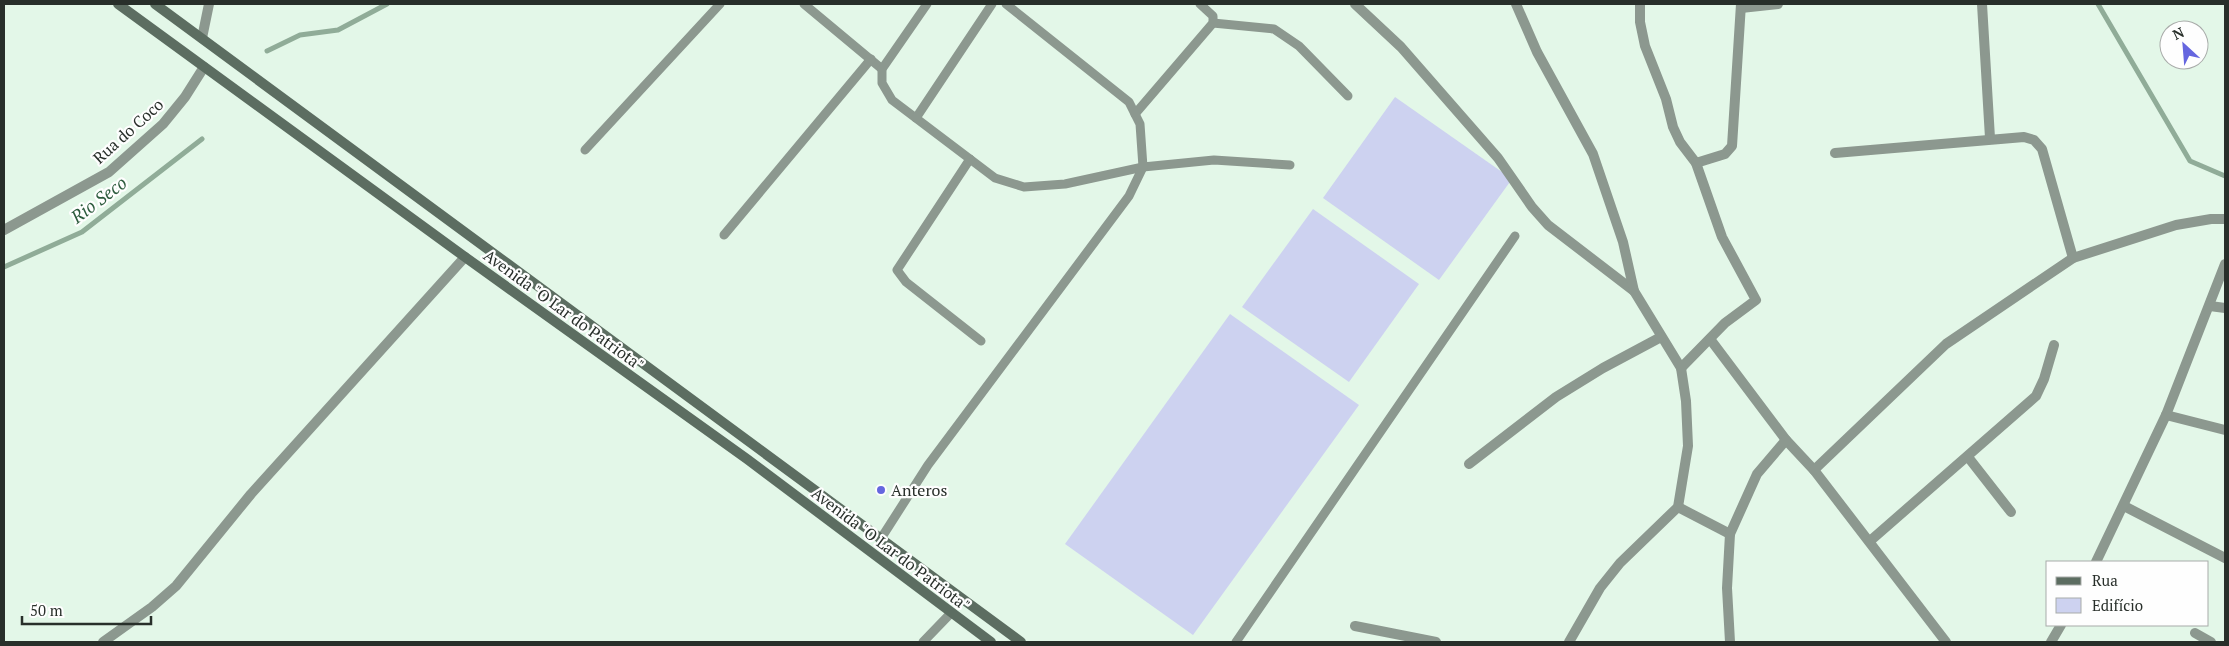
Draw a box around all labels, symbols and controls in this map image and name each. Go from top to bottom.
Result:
north arrow [2159,20,2209,70]
text: N [2169,22,2187,44]
street label: Rua do Coco [88,93,168,169]
water label: Rio Seco [65,170,131,229]
street label: Avenida "O Lar do Patriota" [479,244,649,376]
place label: Anteros [891,479,947,501]
street label: Avenida "O Lar do Patriota" [807,482,975,616]
marker: Anteros [875,484,887,496]
legend [2046,561,2209,626]
text: Rua [2092,570,2118,590]
scale bar [22,594,151,626]
text: Edifício [2092,595,2143,615]
text: 50 m [30,600,63,620]

